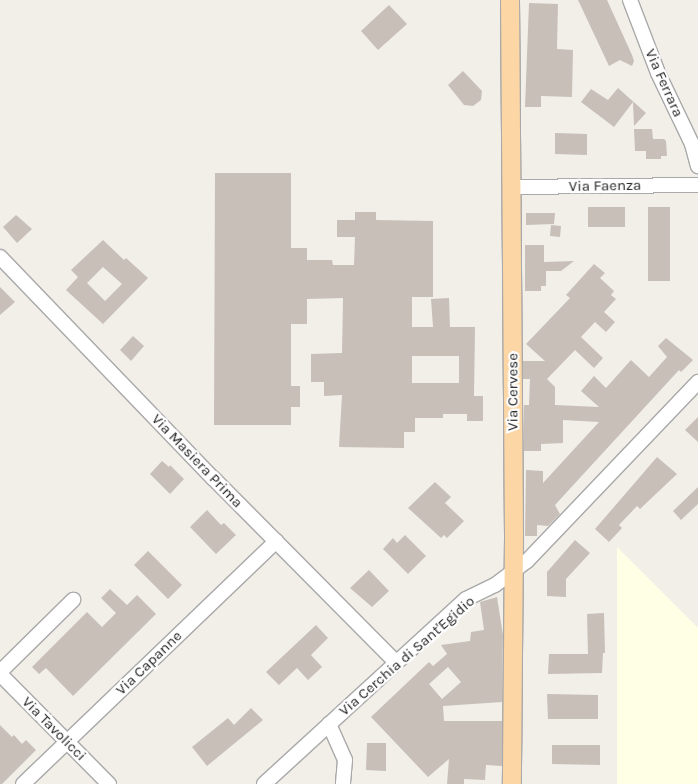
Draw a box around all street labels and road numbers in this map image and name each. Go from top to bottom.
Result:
street label: Via Ferrara [641,46,687,120]
street label: Via Faenza [569,176,641,196]
street label: Via Cervese [504,353,522,431]
street label: Via Masiera Prima [148,410,246,512]
street label: Via Cerchia di Sant'Egidio [335,592,479,720]
street label: Via Capanne [112,627,186,699]
street label: Via Tavolicci [18,693,90,765]

